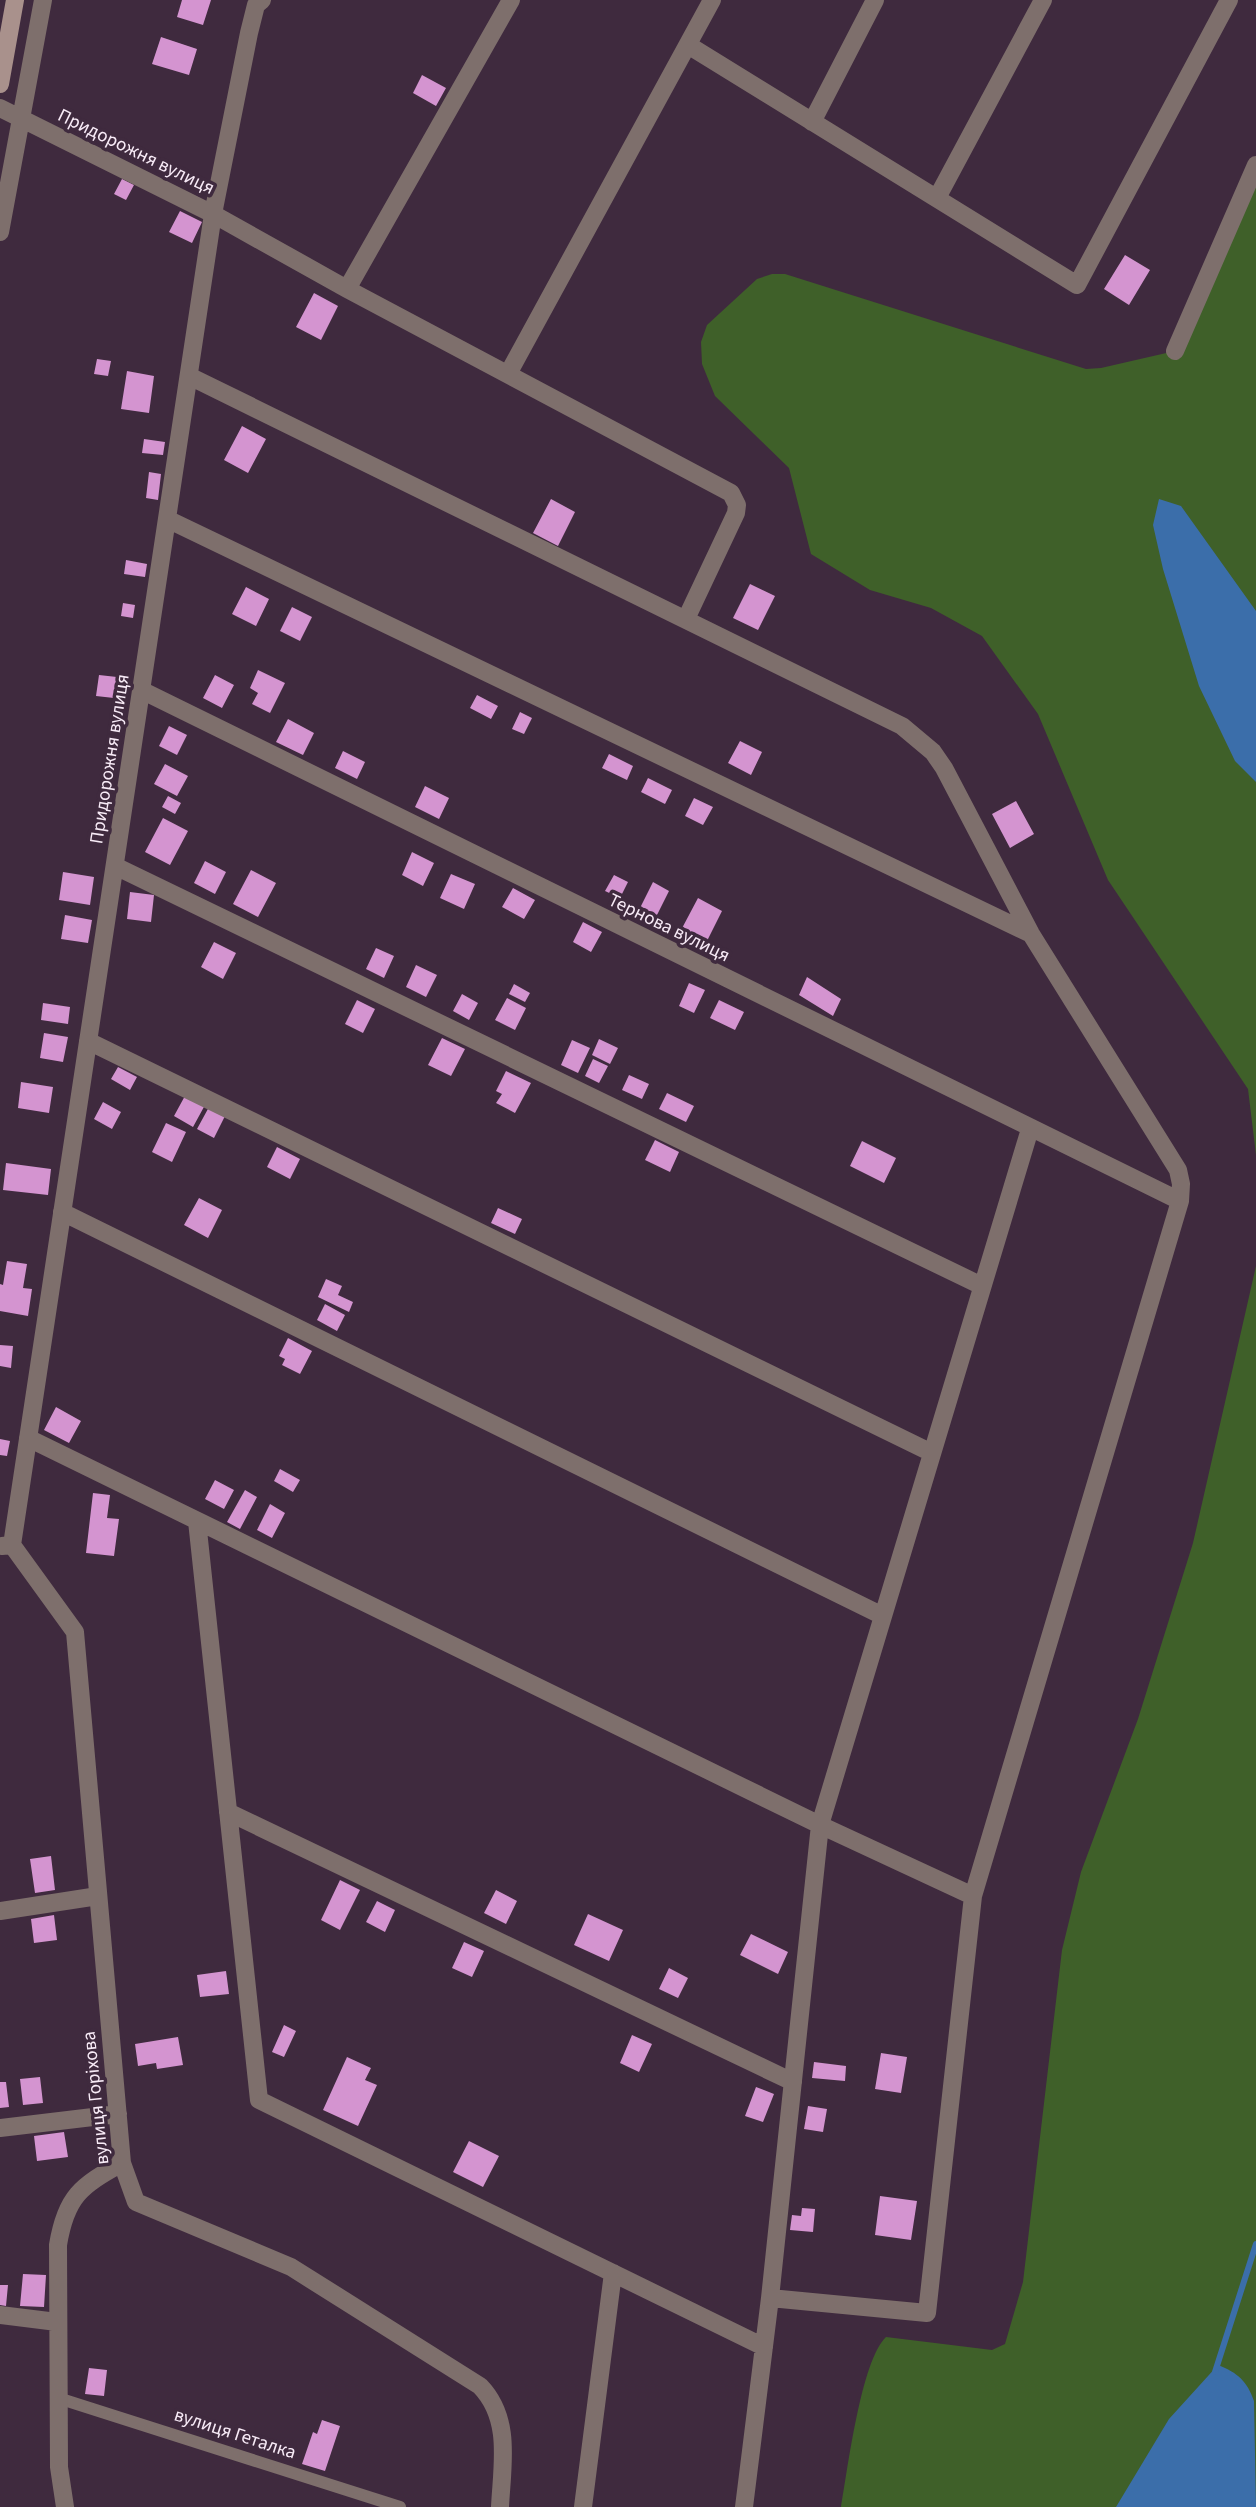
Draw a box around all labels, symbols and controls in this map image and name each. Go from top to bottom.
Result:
street label: Придорожня вулиця [53,102,219,202]
street label: Придорожня вулиця [83,672,137,846]
street label: Тернова вулиця [604,887,734,969]
street label: вулиця Горіхова [76,2030,116,2166]
street label: вулиця Геталка [171,2402,299,2466]

